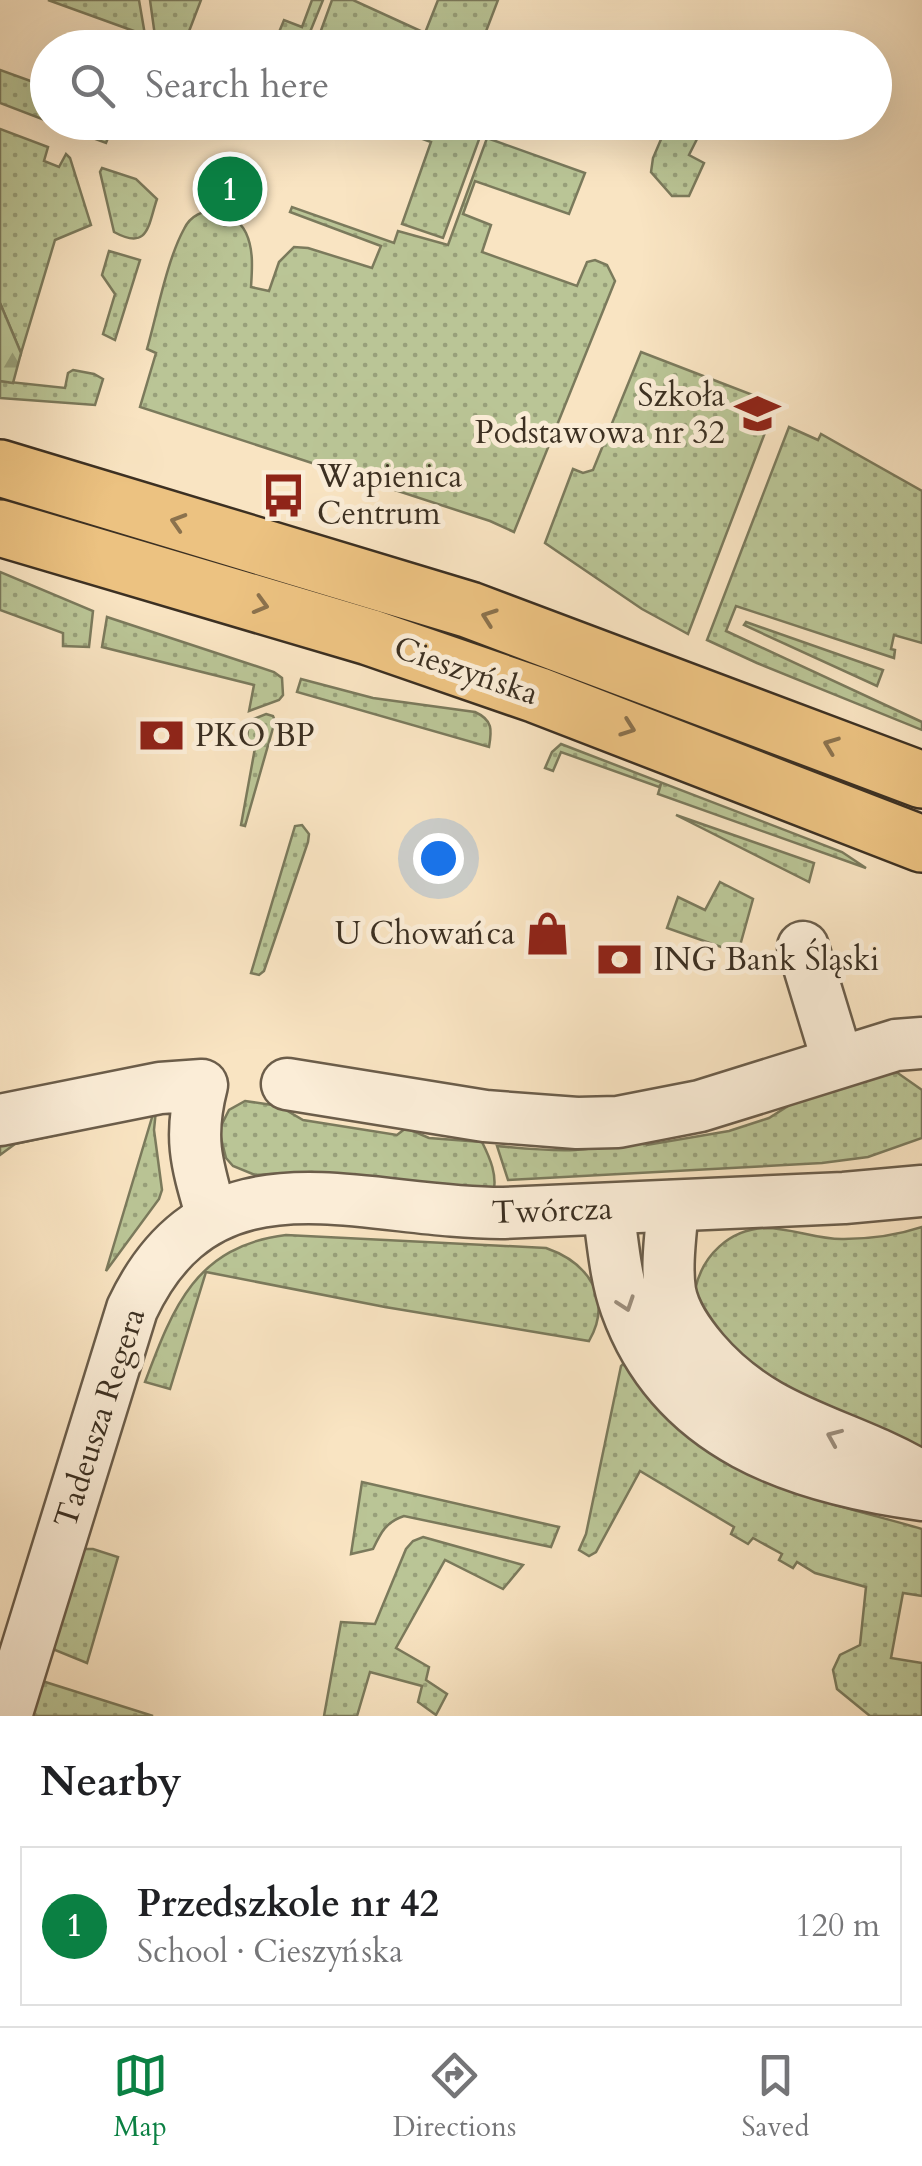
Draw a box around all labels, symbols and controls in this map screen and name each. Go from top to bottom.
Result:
search box [30,30,892,140]
icon: search [65,58,120,113]
text: Search here [145,59,329,111]
pin: 1 [198,152,262,226]
place label: Szkoła Podstawowa nr 32 [475,374,725,455]
school or university icon: Szkoła Podstawowa nr 32 [734,390,782,438]
place label: Wapienica Centrum [316,455,463,536]
bus stop icon: Wapienica Centrum [260,471,308,519]
one-way arrow [170,513,187,534]
one-way arrow [252,593,269,614]
one-way arrow [481,608,498,629]
street label: Cieszyńska [388,626,544,716]
bank icon: PKO BP [138,712,186,760]
place label: PKO BP [195,714,315,758]
one-way arrow [618,716,636,736]
one-way arrow [823,737,841,757]
your location [413,833,464,884]
shop icon: U Chowańca [524,910,572,958]
place label: U Chowańca [335,912,515,956]
bank icon: ING Bank Śląski [596,936,644,984]
place label: ING Bank Śląski [653,938,879,982]
street label: Twórcza [491,1187,613,1235]
one-way arrow [615,1295,635,1312]
street label: Tadeusza Regera [44,1302,156,1533]
one-way arrow [826,1428,843,1448]
text: Nearby [40,1753,182,1810]
text: Przedszkole nr 42 [137,1878,439,1930]
text: 1 [66,1904,83,1948]
text: 120 m [795,1904,880,1948]
text: School · Cieszyńska [137,1930,403,1974]
tab: Map [113,2048,168,2146]
tab: Directions [393,2048,516,2146]
tab: Saved [741,2048,809,2146]

